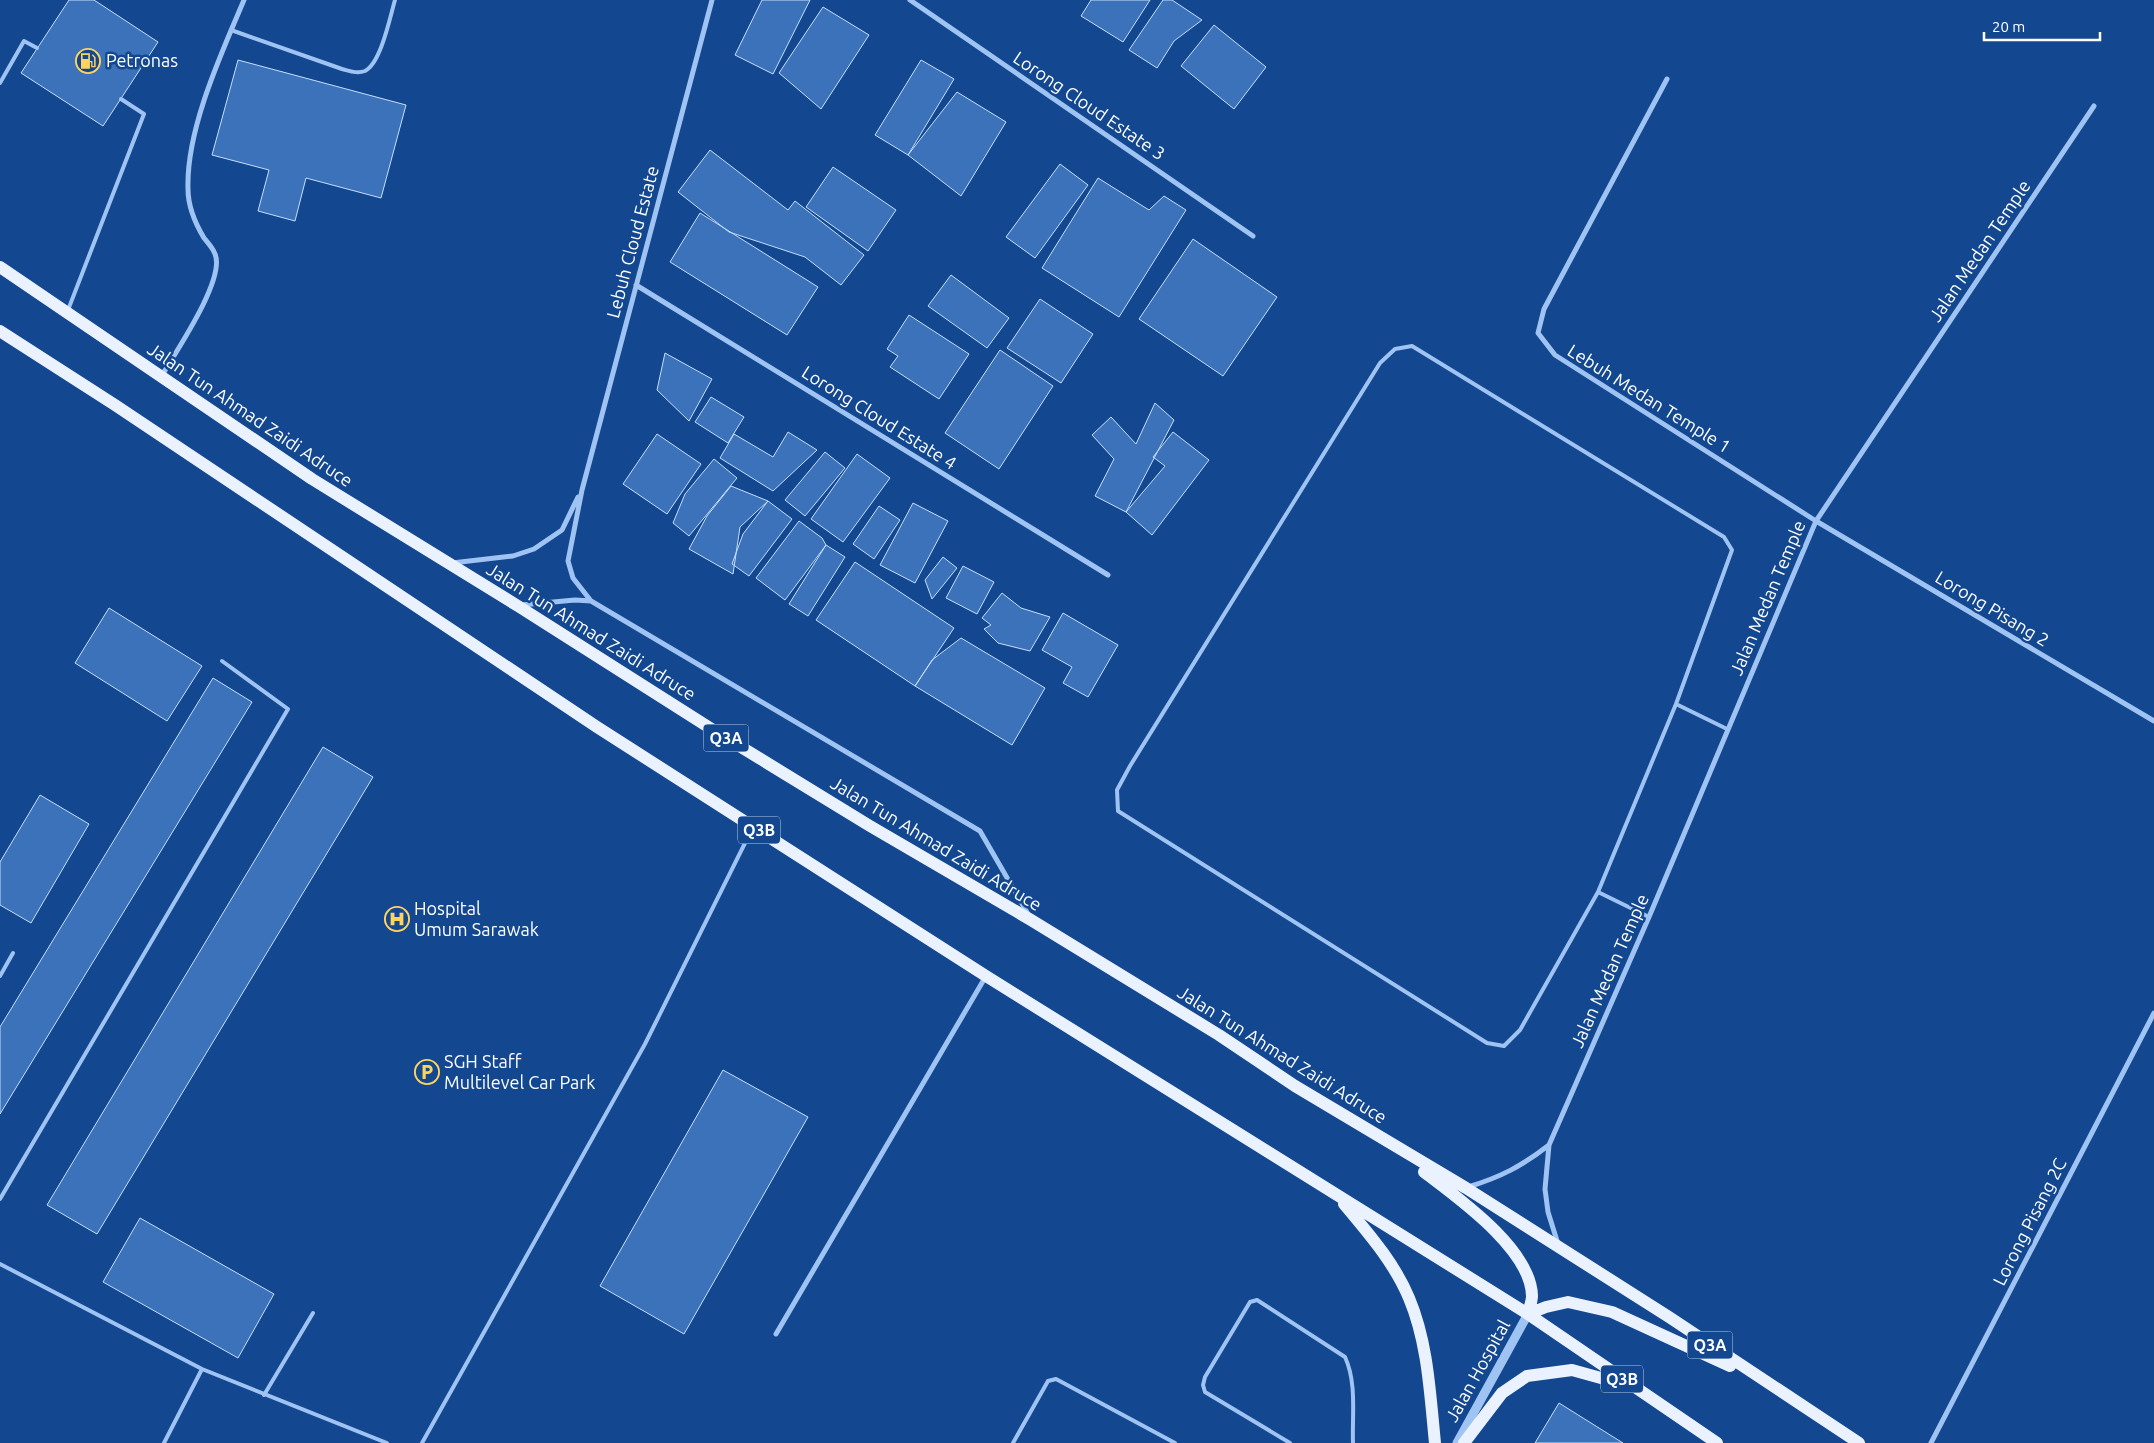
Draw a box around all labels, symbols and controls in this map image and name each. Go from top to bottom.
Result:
scale bar [1984,10,2100,42]
text: 20 m [1992,18,2025,35]
street label: Lorong Cloud Estate 3 [1010,47,1169,163]
fuel station icon: Petronas [75,48,101,74]
place label: Petronas [106,50,178,70]
street label: Lebuh Cloud Estate [602,163,662,320]
street label: Jalan Medan Temple [1924,176,2034,325]
street label: Jalan Tun Ahmad Zaidi Adruce [144,338,357,490]
street label: Lebuh Medan Temple 1 [1564,340,1735,456]
street label: Lorong Cloud Estate 4 [799,361,960,473]
street label: Jalan Medan Temple [1725,517,1809,678]
street label: Jalan Tun Ahmad Zaidi Adruce [483,558,700,704]
street label: Lorong Pisang 2 [1932,566,2053,650]
road number: Q3A [704,724,748,751]
street label: Jalan Tun Ahmad Zaidi Adruce [827,772,1046,914]
road number: Q3B [738,816,780,844]
street label: Jalan Medan Temple [1566,891,1652,1051]
place label: Hospital Umum Sarawak [414,898,539,939]
hospital icon: Hospital Umum Sarawak [384,906,410,932]
street label: Jalan Tun Ahmad Zaidi Adruce [1174,981,1391,1127]
place label: SGH Staff Multilevel Car Park [444,1051,595,1092]
parking icon: SGH Staff Multilevel Car Park [414,1059,440,1085]
street label: Lorong Pisang 2C [1988,1155,2070,1288]
street label: Jalan Hospital [1441,1316,1513,1425]
road number: Q3A [1688,1332,1732,1358]
road number: Q3B [1601,1366,1643,1392]

